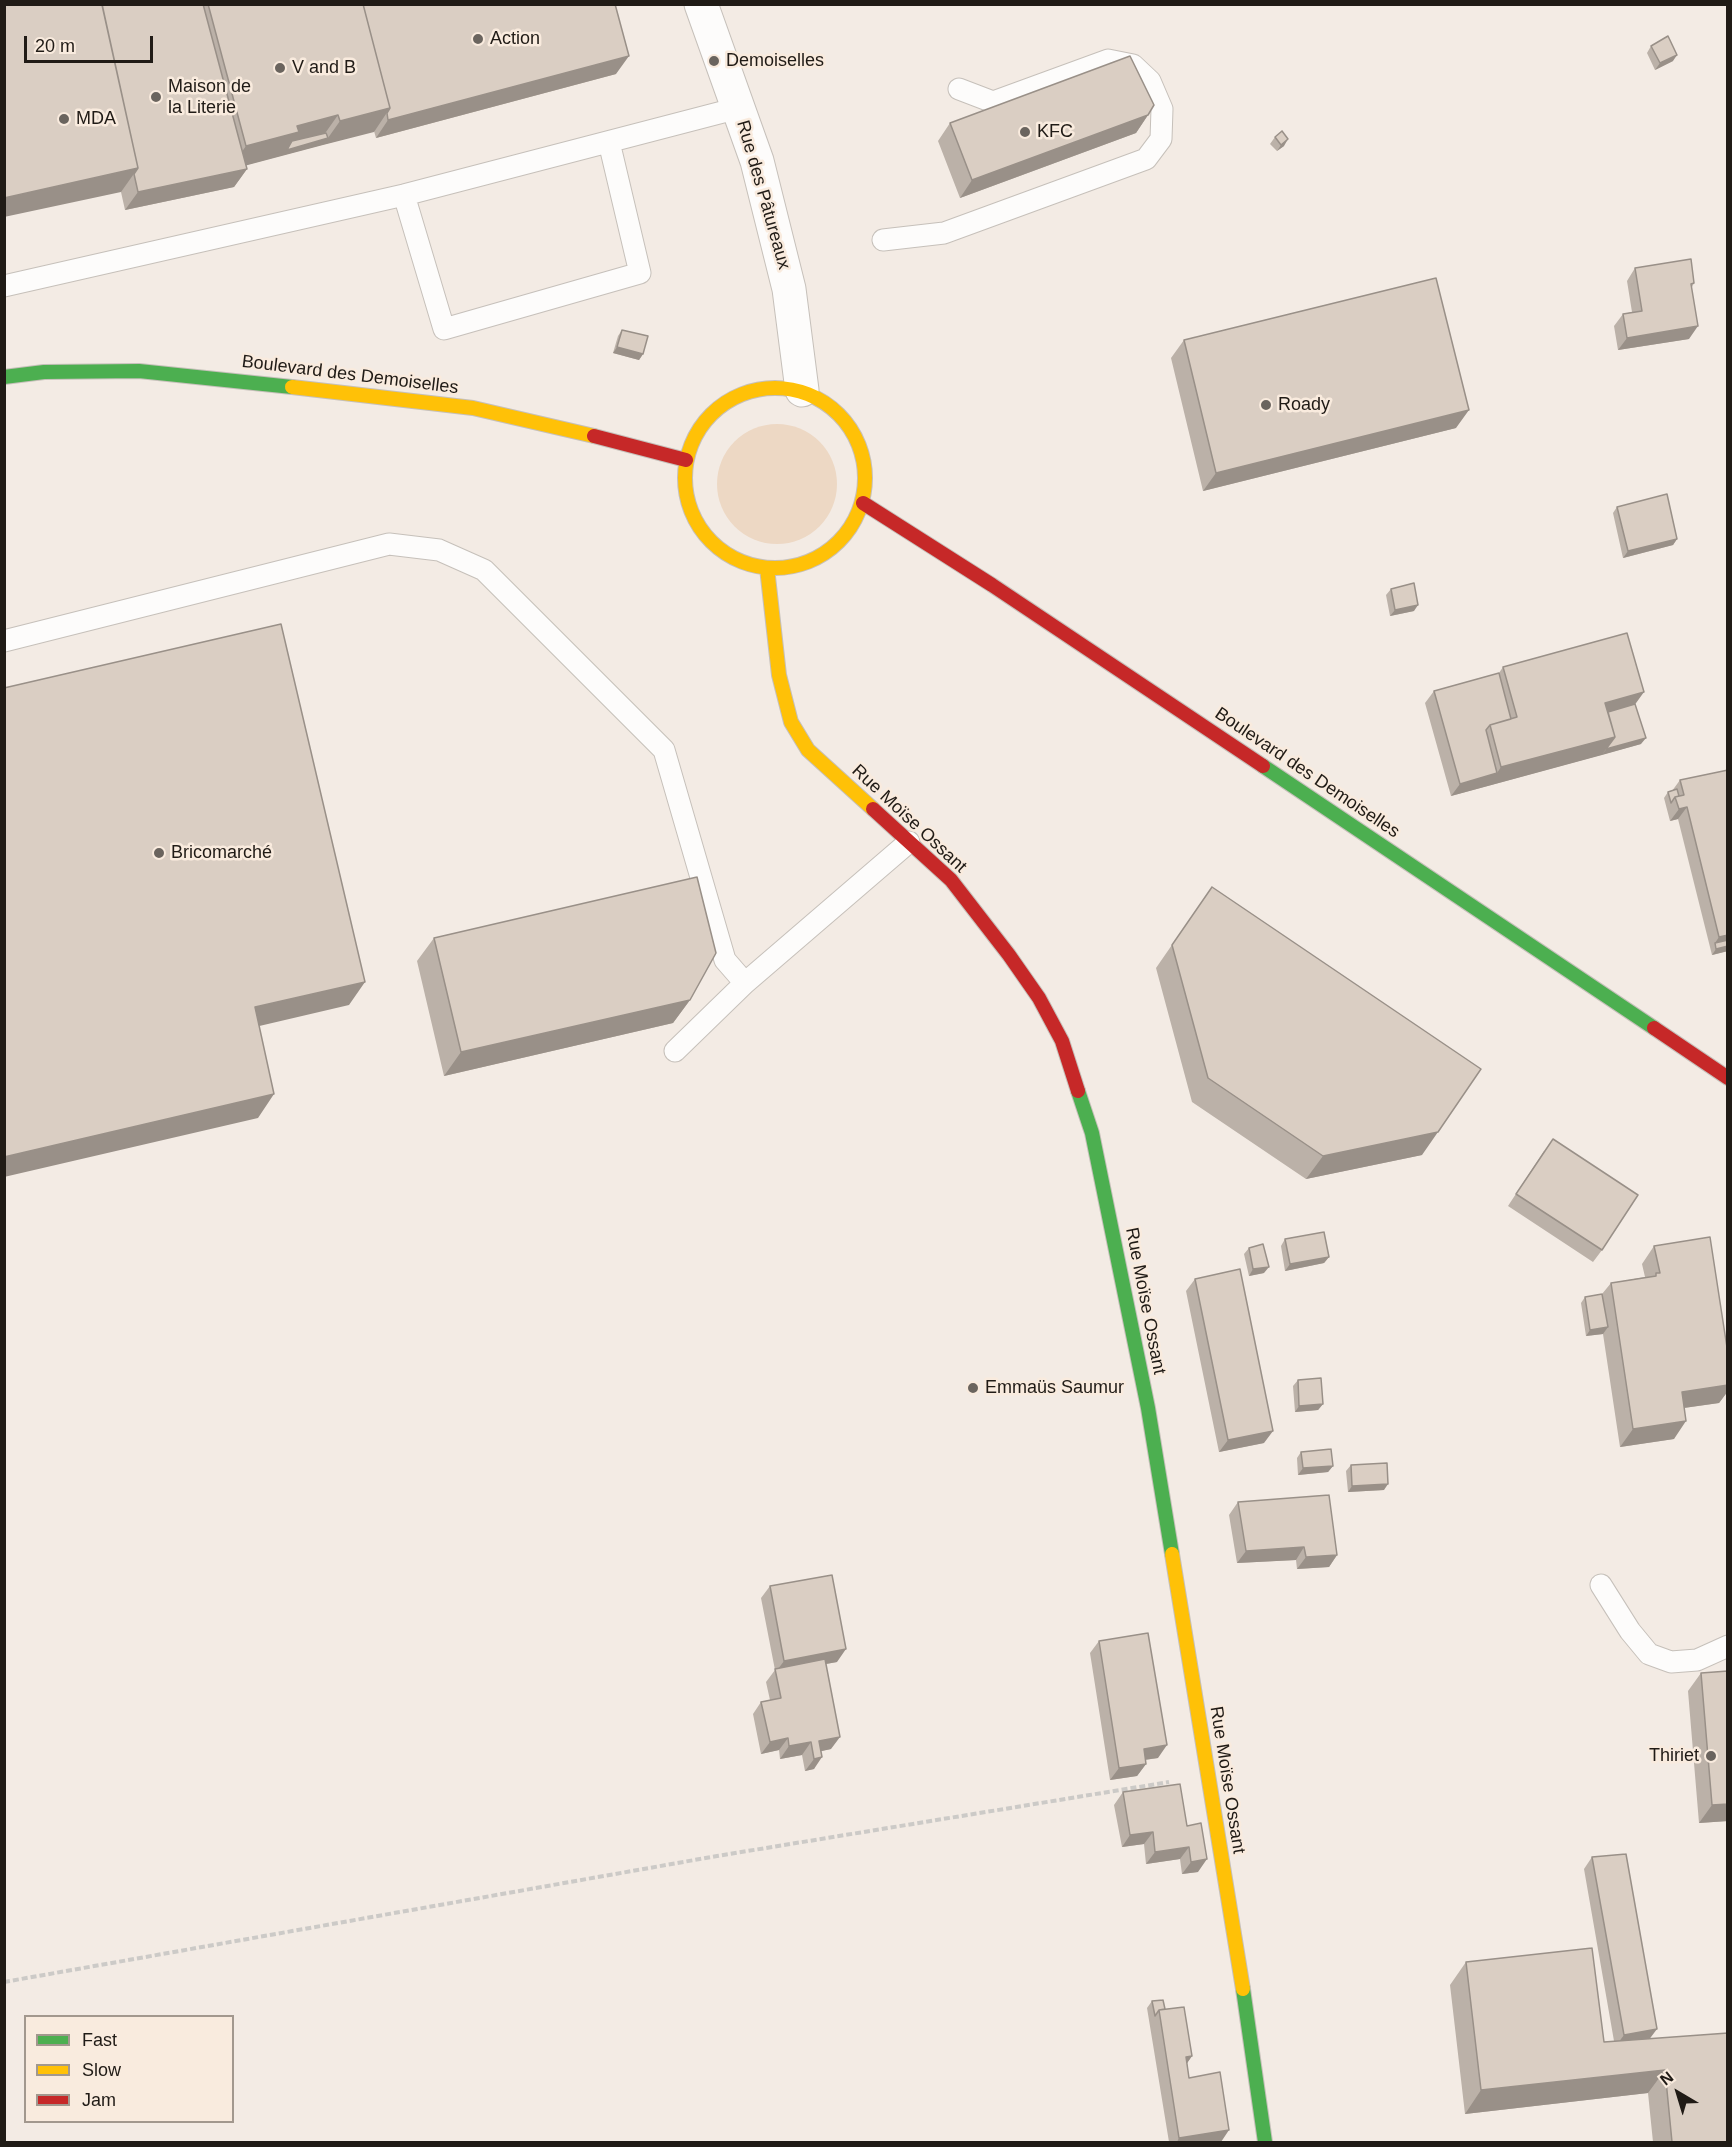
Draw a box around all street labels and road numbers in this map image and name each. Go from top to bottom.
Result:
street label: Rue des Pâtureaux [731,118,795,272]
street label: Boulevard des Demoiselles [240,351,460,399]
street label: Boulevard des Demoiselles [1211,703,1403,843]
street label: Rue Moïse Ossant [847,760,971,878]
street label: Rue Moïse Ossant [1120,1226,1170,1376]
street label: Rue Moïse Ossant [1205,1705,1249,1855]

